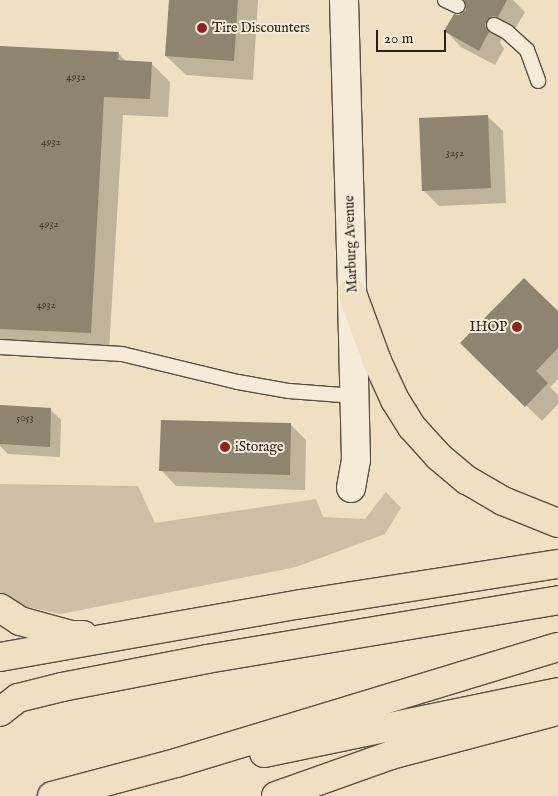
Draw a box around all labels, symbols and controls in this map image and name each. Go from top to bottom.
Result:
place label: Tire Discounters [212,20,310,36]
scale bar [378,20,448,52]
marker: Tire Discounters [196,22,208,34]
text: 20 m [384,29,413,48]
house number: 4932 [66,70,86,84]
house number: 4932 [41,135,61,149]
house number: 3252 [446,146,464,160]
street label: Marburg Avenue [341,195,361,293]
house number: 4932 [39,217,59,231]
house number: 4932 [36,298,56,312]
place label: IHOP [470,319,507,335]
marker: IHOP [511,321,523,333]
house number: 5053 [16,411,34,425]
place label: iStorage [235,439,283,455]
marker: iStorage [219,441,231,453]

